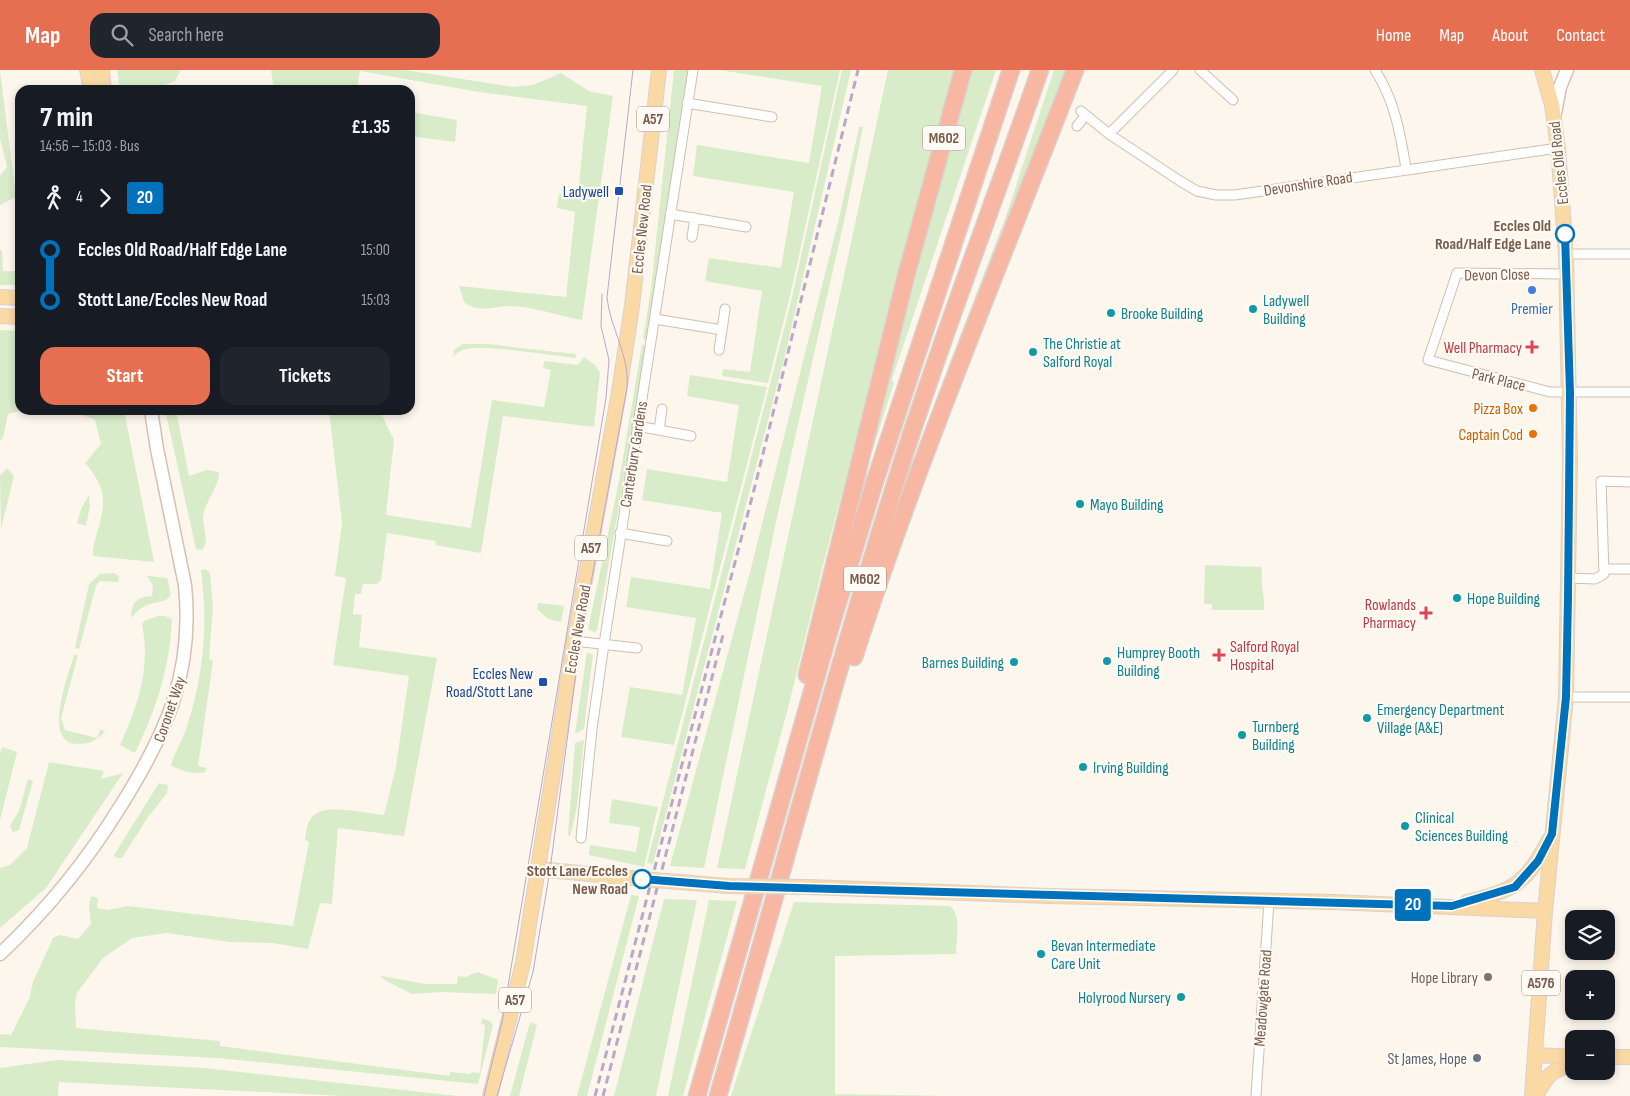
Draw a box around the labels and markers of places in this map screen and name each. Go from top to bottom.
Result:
place label: Ladywell [563,183,609,202]
marker: Ladywell [613,185,625,197]
place label: Eccles Old Road/Half Edge Lane [1435,217,1551,254]
marker: Eccles Old Road/Half Edge Lane [1555,224,1575,244]
marker: Premier [1526,284,1538,296]
place label: Ladywell Building [1263,292,1309,329]
place label: Premier [1511,300,1553,319]
marker: Ladywell Building [1247,303,1259,315]
place label: Brooke Building [1121,305,1203,324]
marker: Brooke Building [1105,307,1117,319]
place label: The Christie at Salford Royal [1043,335,1121,372]
place label: Well Pharmacy [1444,339,1522,358]
marker: Well Pharmacy [1526,341,1538,353]
marker: The Christie at Salford Royal [1027,346,1039,358]
place label: Pizza Box [1473,400,1523,419]
marker: Pizza Box [1527,402,1539,414]
place label: Captain Cod [1458,426,1523,445]
marker: Captain Cod [1527,428,1539,440]
place label: Mayo Building [1090,496,1163,515]
marker: Mayo Building [1074,498,1086,510]
place label: Hope Building [1467,590,1540,609]
marker: Hope Building [1451,592,1463,604]
place label: Rowlands Pharmacy [1363,596,1416,633]
marker: Rowlands Pharmacy [1420,607,1432,619]
place label: Salford Royal Hospital [1230,638,1299,675]
place label: Humprey Booth Building [1117,644,1200,681]
marker: Salford Royal Hospital [1212,648,1226,662]
place label: Barnes Building [922,654,1004,673]
marker: Humprey Booth Building [1101,655,1113,667]
marker: Barnes Building [1008,656,1020,668]
place label: Eccles New Road/Stott Lane [446,665,533,702]
marker: Eccles New Road/Stott Lane [537,676,549,688]
place label: Emergency Department Village (A&E) [1377,701,1504,738]
marker: Emergency Department Village (A&E) [1361,712,1373,724]
place label: Turnberg Building [1252,718,1299,755]
marker: Turnberg Building [1236,729,1248,741]
place label: Irving Building [1093,759,1169,778]
marker: Irving Building [1077,761,1089,773]
place label: Clinical Sciences Building [1415,809,1508,846]
marker: Clinical Sciences Building [1399,820,1411,832]
place label: Stott Lane/Eccles New Road [527,862,628,899]
marker: Stott Lane/Eccles New Road [632,869,652,889]
place label: Bevan Intermediate Care Unit [1051,937,1156,974]
marker: Bevan Intermediate Care Unit [1035,948,1047,960]
place label: Hope Library [1411,969,1478,988]
marker: Hope Library [1482,971,1494,983]
place label: Holyrood Nursery [1078,989,1171,1008]
marker: Holyrood Nursery [1175,991,1187,1003]
place label: St James, Hope [1387,1050,1467,1069]
marker: St James, Hope [1471,1052,1483,1064]

